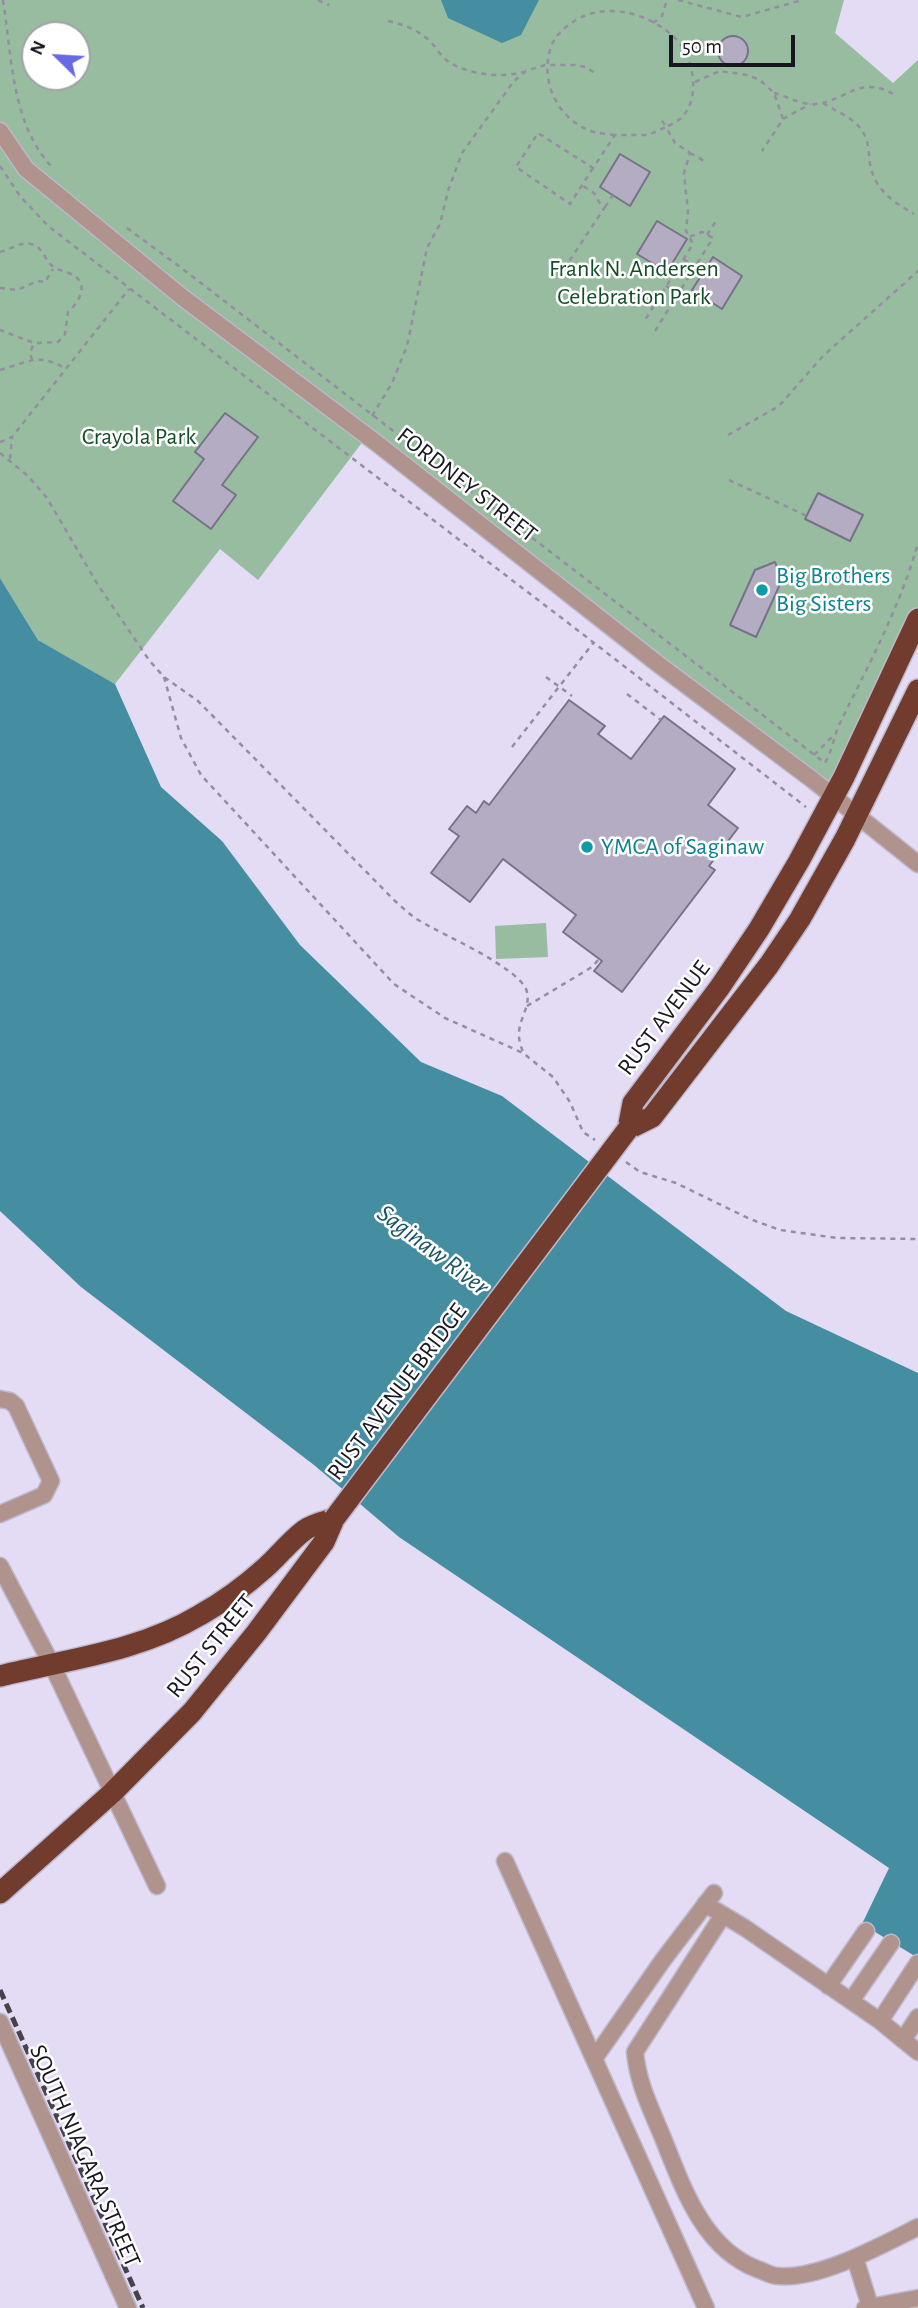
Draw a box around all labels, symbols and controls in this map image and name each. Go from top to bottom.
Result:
north arrow [21,21,91,91]
scale bar [673,21,799,65]
text: 50 m [682,36,722,57]
text: N [27,38,50,58]
park label: Frank N. Andersen Celebration Park [549,255,719,311]
street label: FORDNEY STREET [391,421,543,549]
park label: Crayola Park [82,423,196,451]
place label: Big Brothers Big Sisters [776,562,890,618]
marker: Big Brothers Big Sisters [754,582,770,598]
place label: YMCA of Saginaw [601,833,764,861]
marker: YMCA of Saginaw [579,839,595,855]
street label: RUST AVENUE [612,955,716,1081]
water label: Saginaw River [371,1198,495,1302]
street label: RUST AVENUE BRIDGE [321,1298,473,1486]
street label: RUST STREET [160,1588,262,1704]
street label: SOUTH NIAGARA STREET [23,2040,147,2272]

